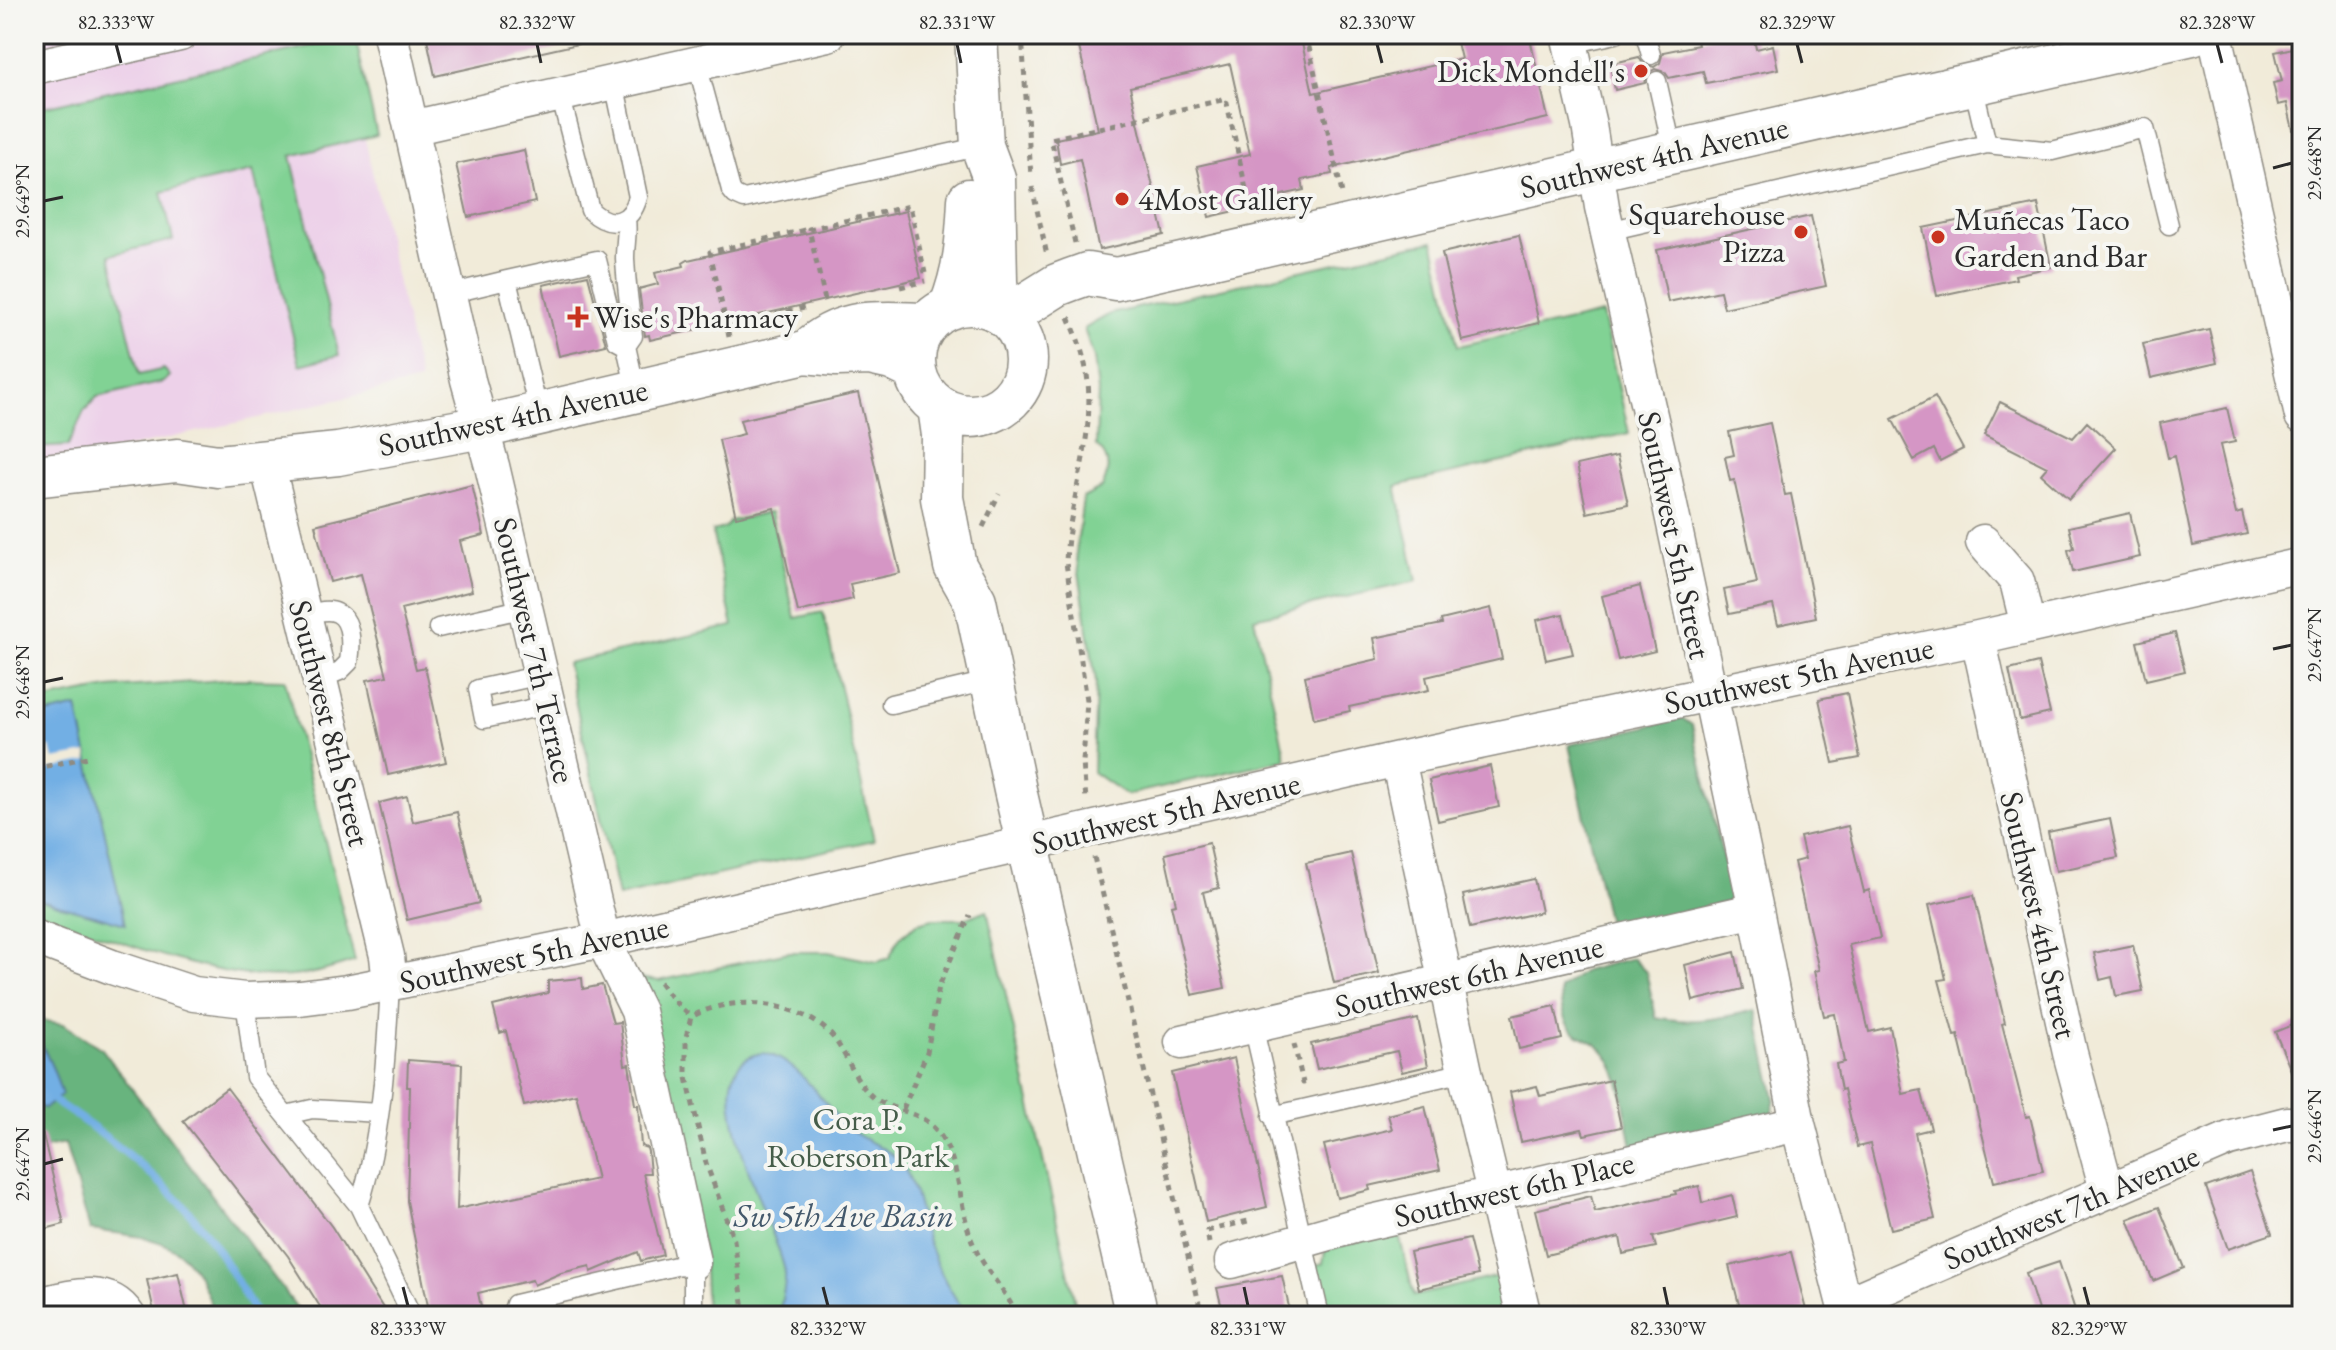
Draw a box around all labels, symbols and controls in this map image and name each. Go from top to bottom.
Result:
text: 82.333°W [78,9,155,35]
text: 82.332°W [499,9,576,35]
text: 82.331°W [919,9,996,35]
text: 82.330°W [1339,9,1416,35]
text: 82.329°W [1759,9,1836,35]
text: 82.328°W [2179,9,2256,35]
place label: Dick Mondell's [1437,50,1625,92]
marker: Dick Mondell's [1632,62,1650,80]
street label: Southwest 4th Avenue [1516,106,1792,208]
text: 29.648°N [2301,126,2327,200]
text: 29.649°N [9,164,35,238]
place label: 4Most Gallery [1138,178,1314,220]
marker: 4Most Gallery [1113,190,1131,208]
place label: Squarehouse Pizza [1629,193,1785,272]
place label: Muñecas Taco Garden and Bar [1954,198,2148,277]
marker: Squarehouse Pizza [1792,223,1810,241]
marker: Muñecas Taco Garden and Bar [1929,228,1947,246]
place label: Wise's Pharmacy [594,296,799,338]
marker: Wise's Pharmacy [569,308,587,326]
street label: Southwest 4th Avenue [375,368,651,466]
street label: Southwest 5th Street [1628,407,1722,663]
street label: Southwest 7th Terrace [484,513,586,787]
street label: Southwest 8th Street [279,596,381,850]
text: 29.647°N [2301,608,2327,682]
street label: Southwest 5th Avenue [1661,626,1937,724]
text: 29.648°N [9,645,35,719]
street label: Southwest 5th Avenue [1028,762,1304,864]
street label: Southwest 4th Street [1990,787,2088,1043]
street label: Southwest 5th Avenue [396,905,672,1003]
street label: Southwest 6th Avenue [1331,925,1607,1027]
text: 29.646°N [2301,1089,2327,1163]
park label: Cora P. Roberson Park [767,1098,950,1177]
text: 29.647°N [9,1127,35,1201]
street label: Southwest 7th Avenue [1937,1134,2205,1280]
street label: Southwest 6th Place [1390,1141,1638,1237]
water label: Sw 5th Ave Basin [733,1193,954,1237]
text: 82.333°W [370,1315,447,1341]
text: 82.332°W [790,1315,867,1341]
text: 82.331°W [1210,1315,1287,1341]
text: 82.330°W [1630,1315,1707,1341]
text: 82.329°W [2051,1315,2128,1341]

